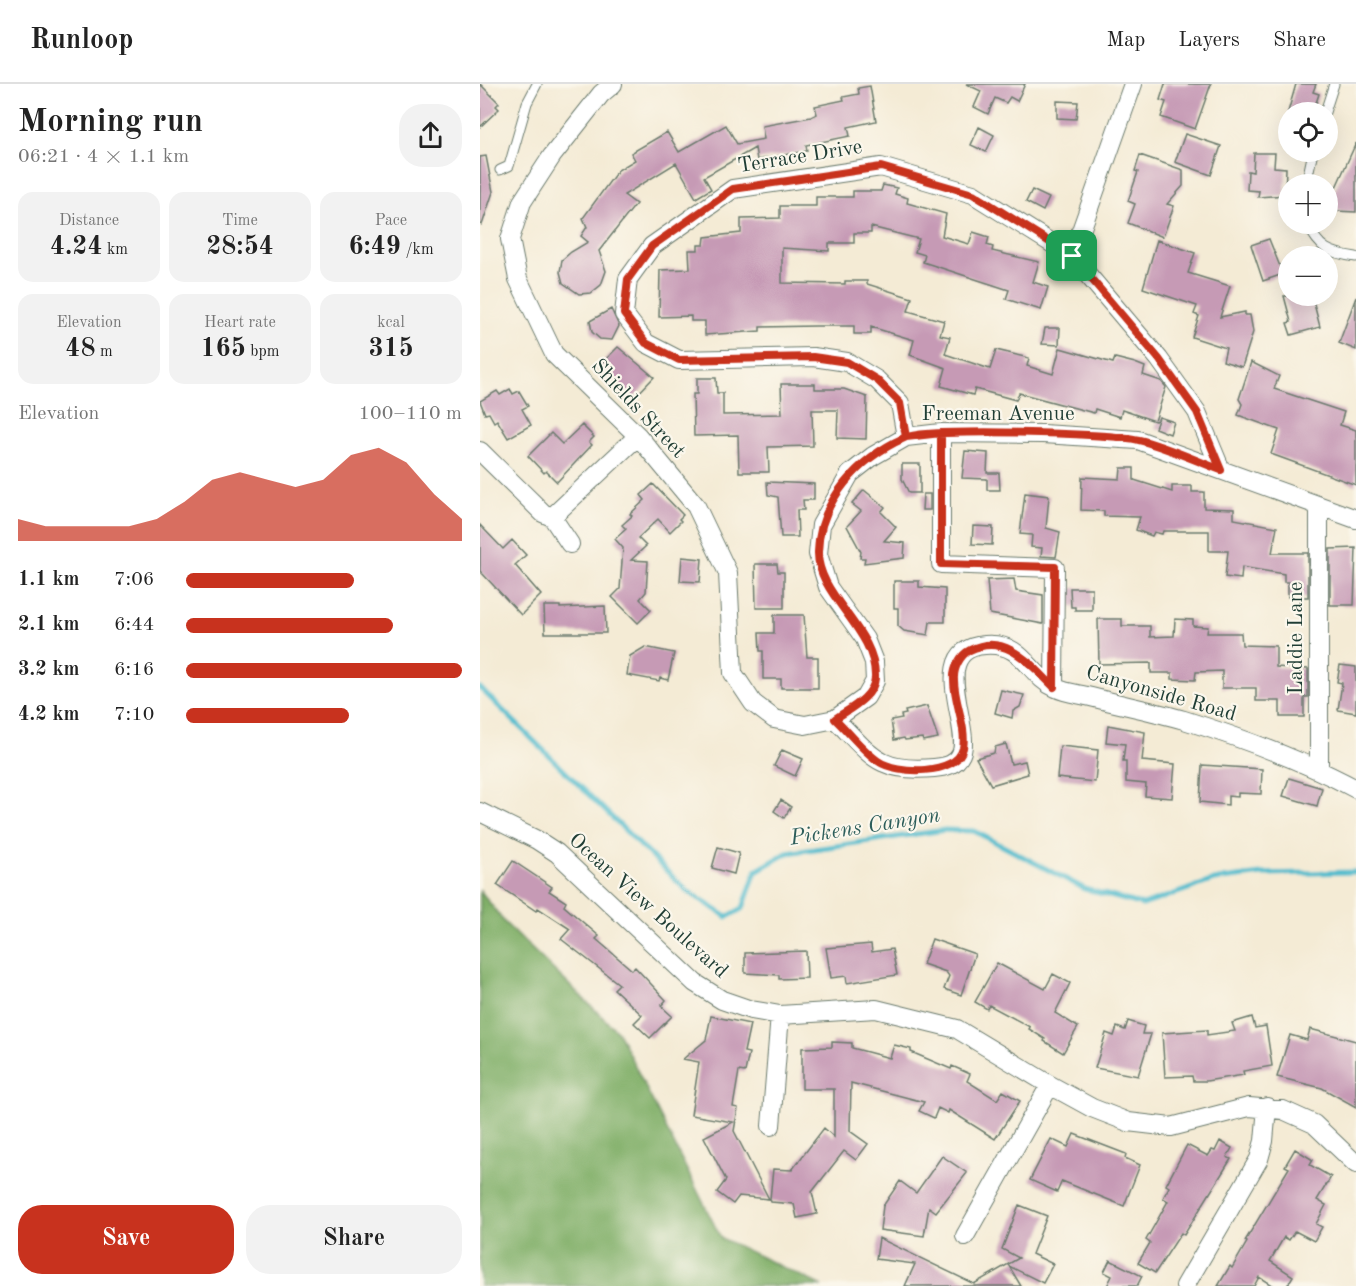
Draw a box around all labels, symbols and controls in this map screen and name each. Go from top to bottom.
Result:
text: Runloop [30,27,134,55]
text: Map [1106,30,1145,51]
text: Layers [1178,30,1240,51]
text: Share [1273,30,1326,51]
map controls [1278,102,1338,306]
button: locate [1278,102,1338,162]
button: share [399,104,462,167]
text: Morning run [18,106,203,139]
street label: Terrace Drive [736,137,864,177]
text: 06:21 · 4 × 1.1 km [18,147,189,167]
button: + [1278,174,1338,234]
text: Distance [59,213,119,229]
text: Time [222,213,258,229]
text: Pace [375,213,407,229]
pin [1046,230,1097,281]
text: 4.24 [50,234,103,260]
text: 28:54 [206,234,274,260]
text: 6:49 [348,234,401,260]
icon: arrive [1055,239,1088,272]
text: km [103,242,128,258]
text: /km [401,242,434,258]
button: − [1278,246,1338,306]
text: Elevation [56,315,122,331]
text: Heart rate [204,315,276,331]
text: kcal [377,315,405,331]
text: 48 [65,336,95,362]
text: 165 [201,336,246,362]
text: 315 [368,336,414,362]
text: m [95,344,113,360]
text: bpm [246,344,279,360]
street label: Shields Street [587,355,689,463]
text: Elevation [18,404,99,424]
text: 100–110 m [359,404,462,424]
street label: Freeman Avenue [921,404,1075,425]
text: 1.1 km [18,570,80,590]
text: 7:06 [114,570,154,590]
street label: Laddie Lane [1286,581,1307,695]
text: 2.1 km [18,615,80,635]
text: 6:44 [114,615,154,635]
text: 3.2 km [18,660,80,680]
text: 6:16 [114,660,154,680]
street label: Canyonside Road [1083,662,1239,726]
text: 4.2 km [18,705,80,725]
text: 7:10 [114,705,154,725]
water label: Pickens Canyon [787,804,942,850]
street label: Ocean View Boulevard [565,829,732,983]
button: Save [18,1205,234,1274]
button: Share [246,1205,462,1274]

